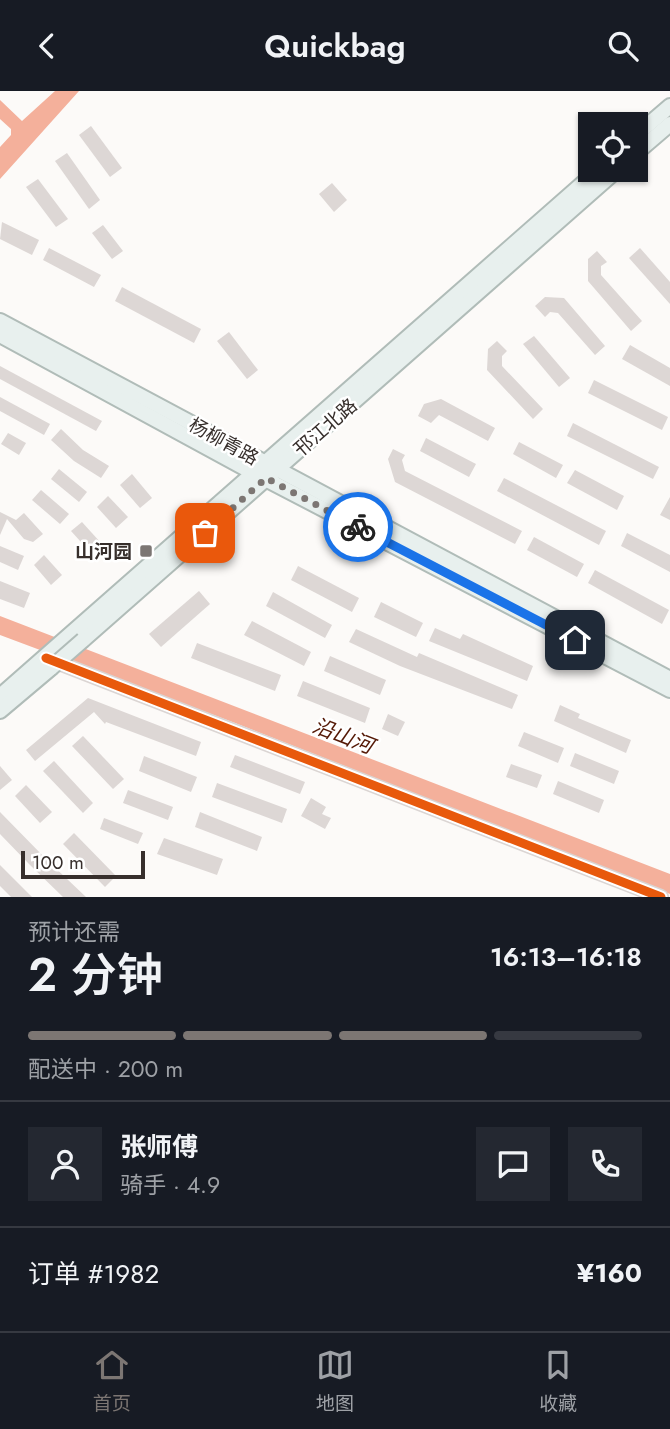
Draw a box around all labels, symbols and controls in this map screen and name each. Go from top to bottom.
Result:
text: Quickbag [264,23,406,69]
icon: back [28,27,66,65]
icon: search [604,27,642,65]
map controls [578,112,648,182]
button: locate [578,112,648,182]
street label: 邗江北路 [288,392,363,463]
street label: 杨柳青路 [184,411,264,472]
courier [323,492,393,562]
pin [175,503,235,563]
icon: bike [339,508,377,546]
icon: bag [186,514,224,552]
place label: 山河园 [75,538,132,565]
marker: 山河园 [138,543,154,559]
pin [545,610,605,670]
icon: home [556,621,594,659]
water label: 沿山河 [308,711,382,763]
scale bar [21,848,145,880]
text: 100 m [32,849,84,876]
text: 预计还需 [28,915,120,949]
text: 16:13–16:18 [490,938,642,976]
text: 2 分钟 [28,942,163,1008]
text: 配送中 · 200 m [28,1052,183,1086]
button: person [28,1127,102,1201]
button: chat [476,1127,550,1201]
button: phone [568,1127,642,1201]
text: 张师傅 [120,1128,198,1166]
text: 骑手 · 4.9 [120,1168,220,1202]
text: ¥160 [577,1254,642,1292]
text: 订单 #1982 [28,1255,159,1293]
tab: 首页 [93,1346,131,1417]
tab: 地图 [316,1346,354,1417]
tab: 收藏 [539,1346,577,1417]

